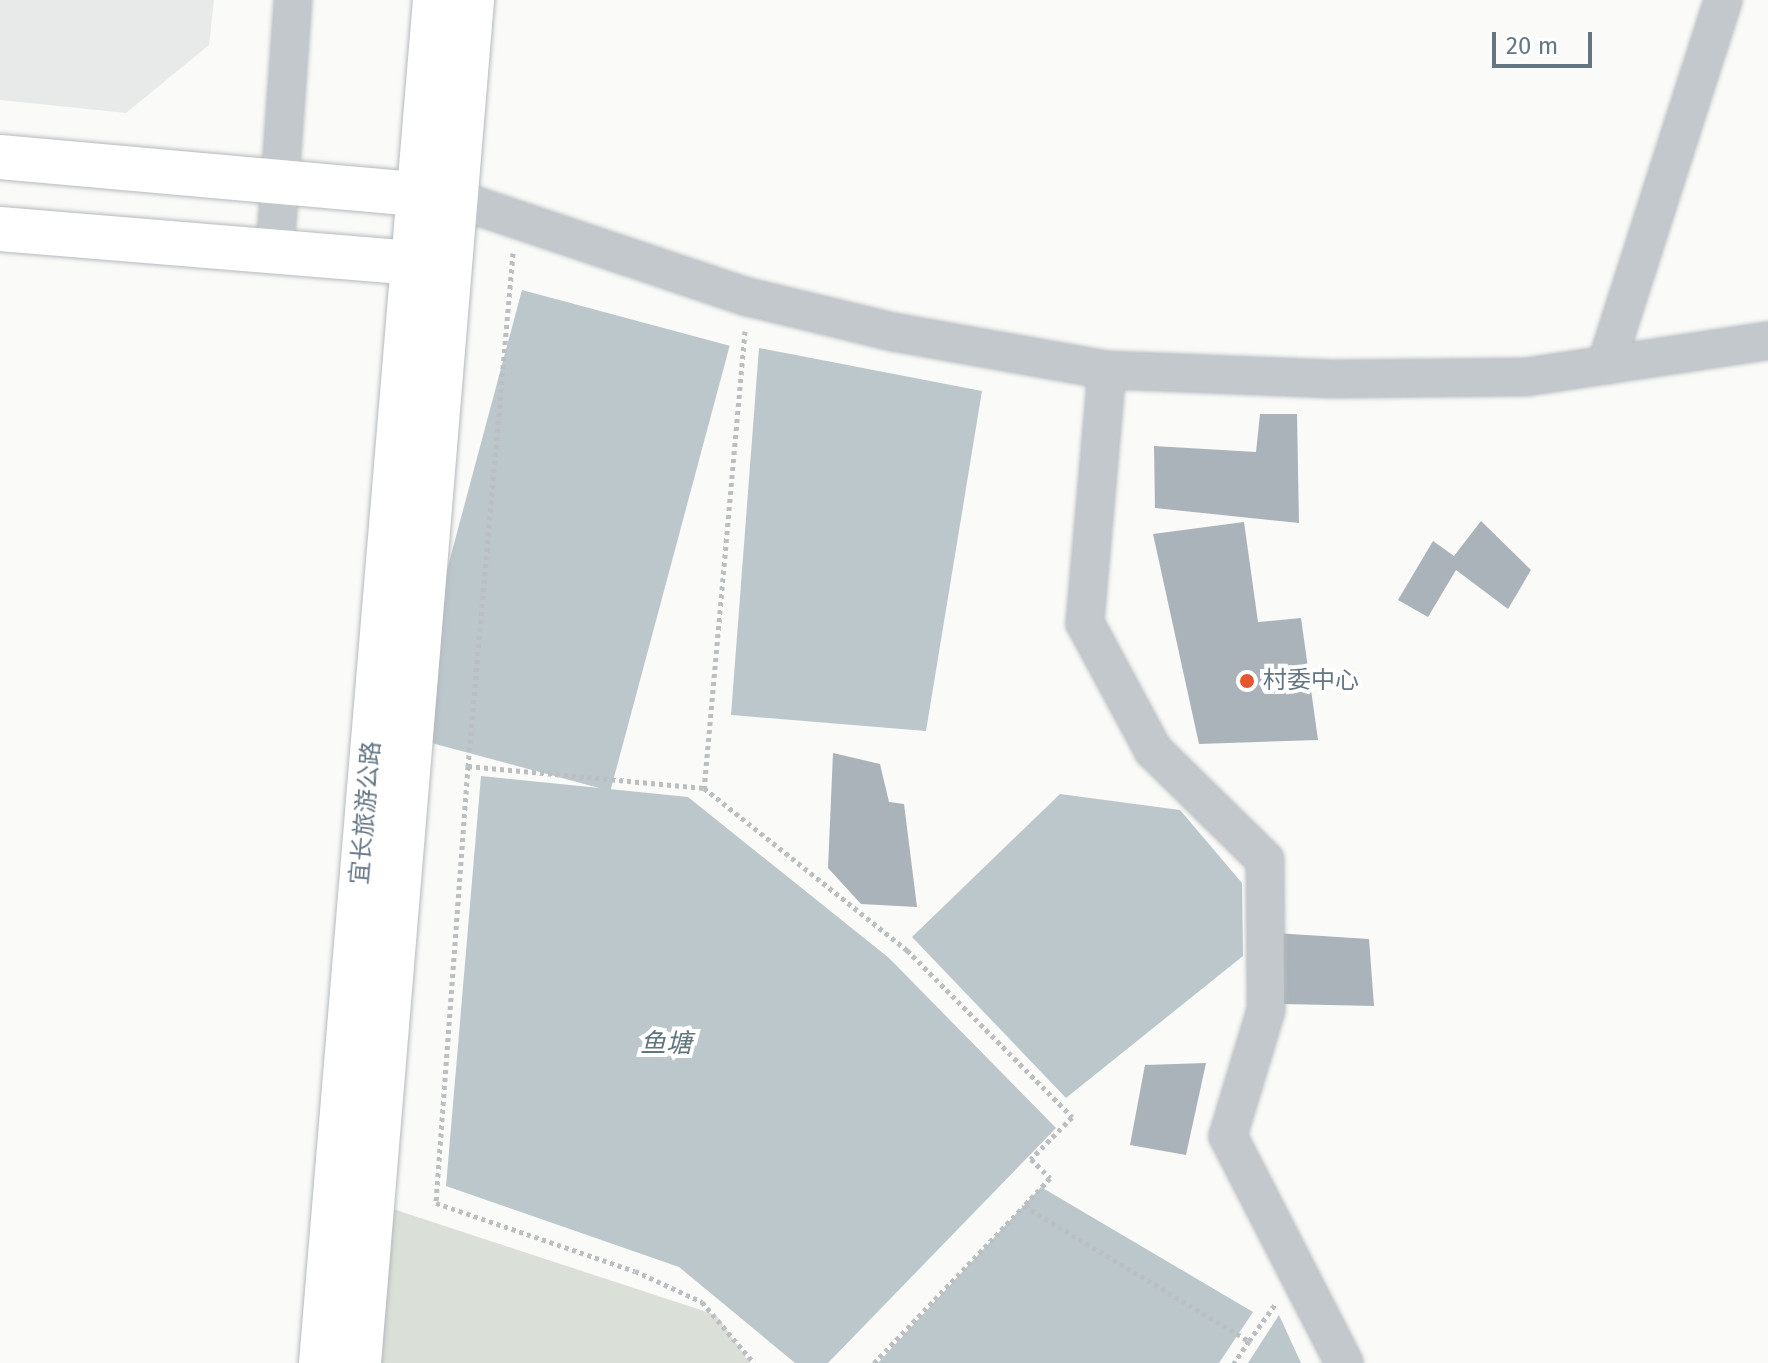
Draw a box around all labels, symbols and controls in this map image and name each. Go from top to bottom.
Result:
scale bar [1496,16,1596,66]
text: 20 m [1506,32,1558,60]
place label: 村委中心 [1263,667,1359,695]
marker: 村委中心 [1238,672,1256,690]
street label: 宜长旅游公路 [345,740,387,886]
water label: 鱼塘 [640,1028,692,1060]

